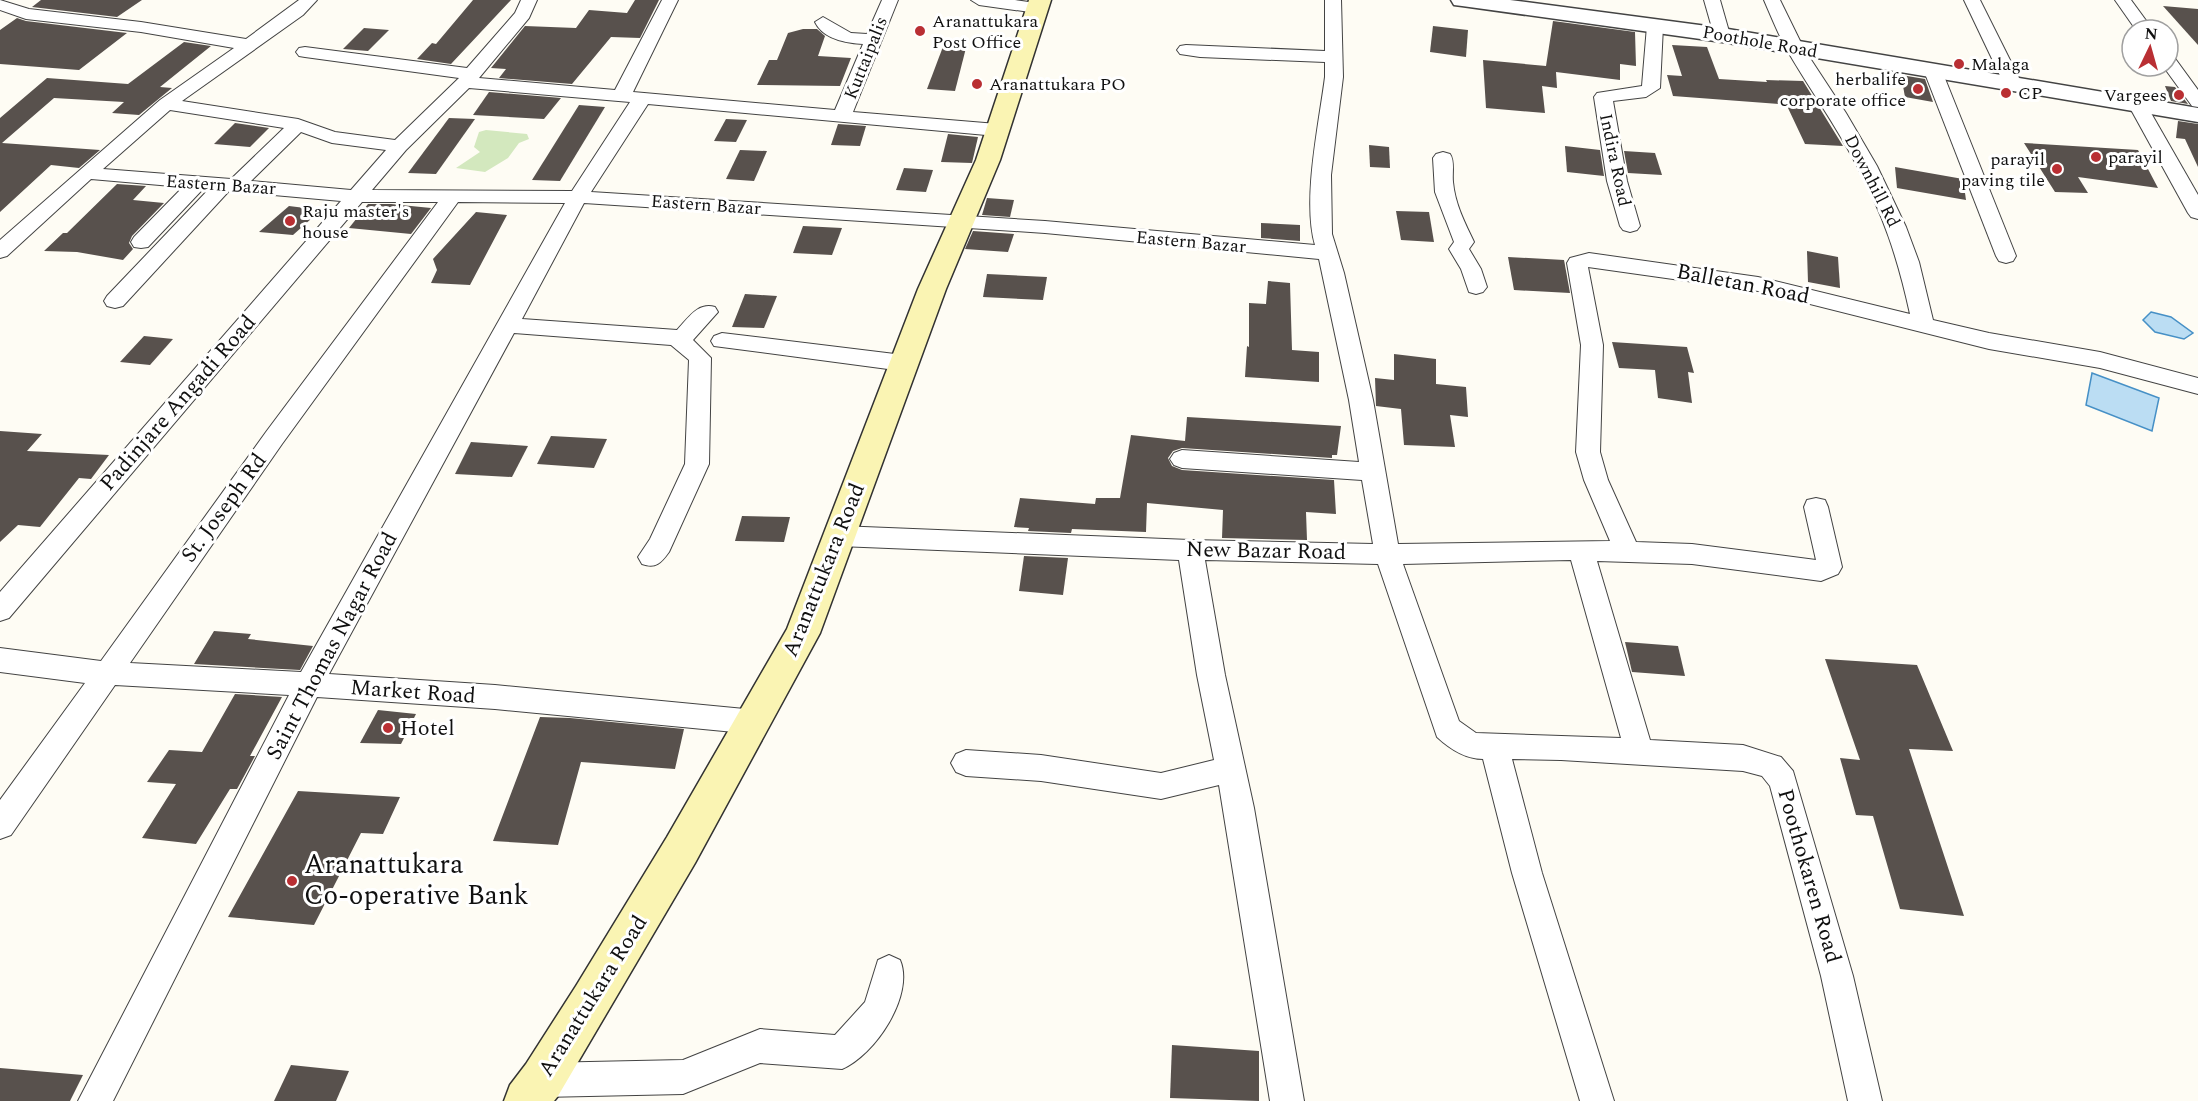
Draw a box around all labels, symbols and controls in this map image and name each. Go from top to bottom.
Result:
place label: Aranattukara Post Office [932,8,1039,56]
street label: Kuttaipalis [837,12,895,104]
north arrow [2120,18,2180,78]
street label: Poothole Road [1700,19,1820,65]
text: N [2144,22,2159,47]
marker: Aranattukara Post Office [913,24,927,38]
place label: Malaga [1971,51,2030,78]
marker: Malaga [1952,57,1966,71]
place label: herbalife corporate office [1780,66,1906,114]
place label: Aranattukara PO [989,71,1126,98]
marker: Aranattukara PO [970,77,984,91]
place label: CP [2018,80,2043,107]
marker: herbalife corporate office [1911,82,1925,96]
place label: Vargees [2104,82,2167,109]
marker: CP [1999,86,2013,100]
marker: Vargees [2172,88,2186,102]
street label: Indira Road [1592,111,1638,209]
street label: Downhill Rd [1837,130,1907,232]
place label: parayil [2108,144,2163,171]
place label: parayil paving tile [1961,146,2045,194]
marker: parayil [2089,150,2103,164]
marker: parayil paving tile [2050,162,2064,176]
street label: Eastern Bazar [165,168,277,202]
street label: Eastern Bazar [650,188,762,222]
place label: Raju master's house [302,198,409,246]
marker: Raju master's house [283,214,297,228]
street label: Eastern Bazar [1135,224,1247,260]
street label: Balletan Road [1674,255,1812,313]
street label: Padinjare Angadi Road [92,307,264,499]
street label: St. Joseph Rd [173,446,275,570]
street label: Aranattukara Road [774,478,874,662]
street label: Saint Thomas Nagar Road [258,526,406,766]
street label: New Bazar Road [1185,533,1347,569]
street label: Market Road [349,671,477,713]
place label: Hotel [400,712,455,745]
marker: Hotel [381,721,395,735]
street label: Poothokaren Road [1768,785,1850,967]
place label: Aranattukara Co-operative Bank [304,844,529,917]
marker: Aranattukara Co-operative Bank [285,874,299,888]
street label: Aranattukara Road [530,909,656,1083]

